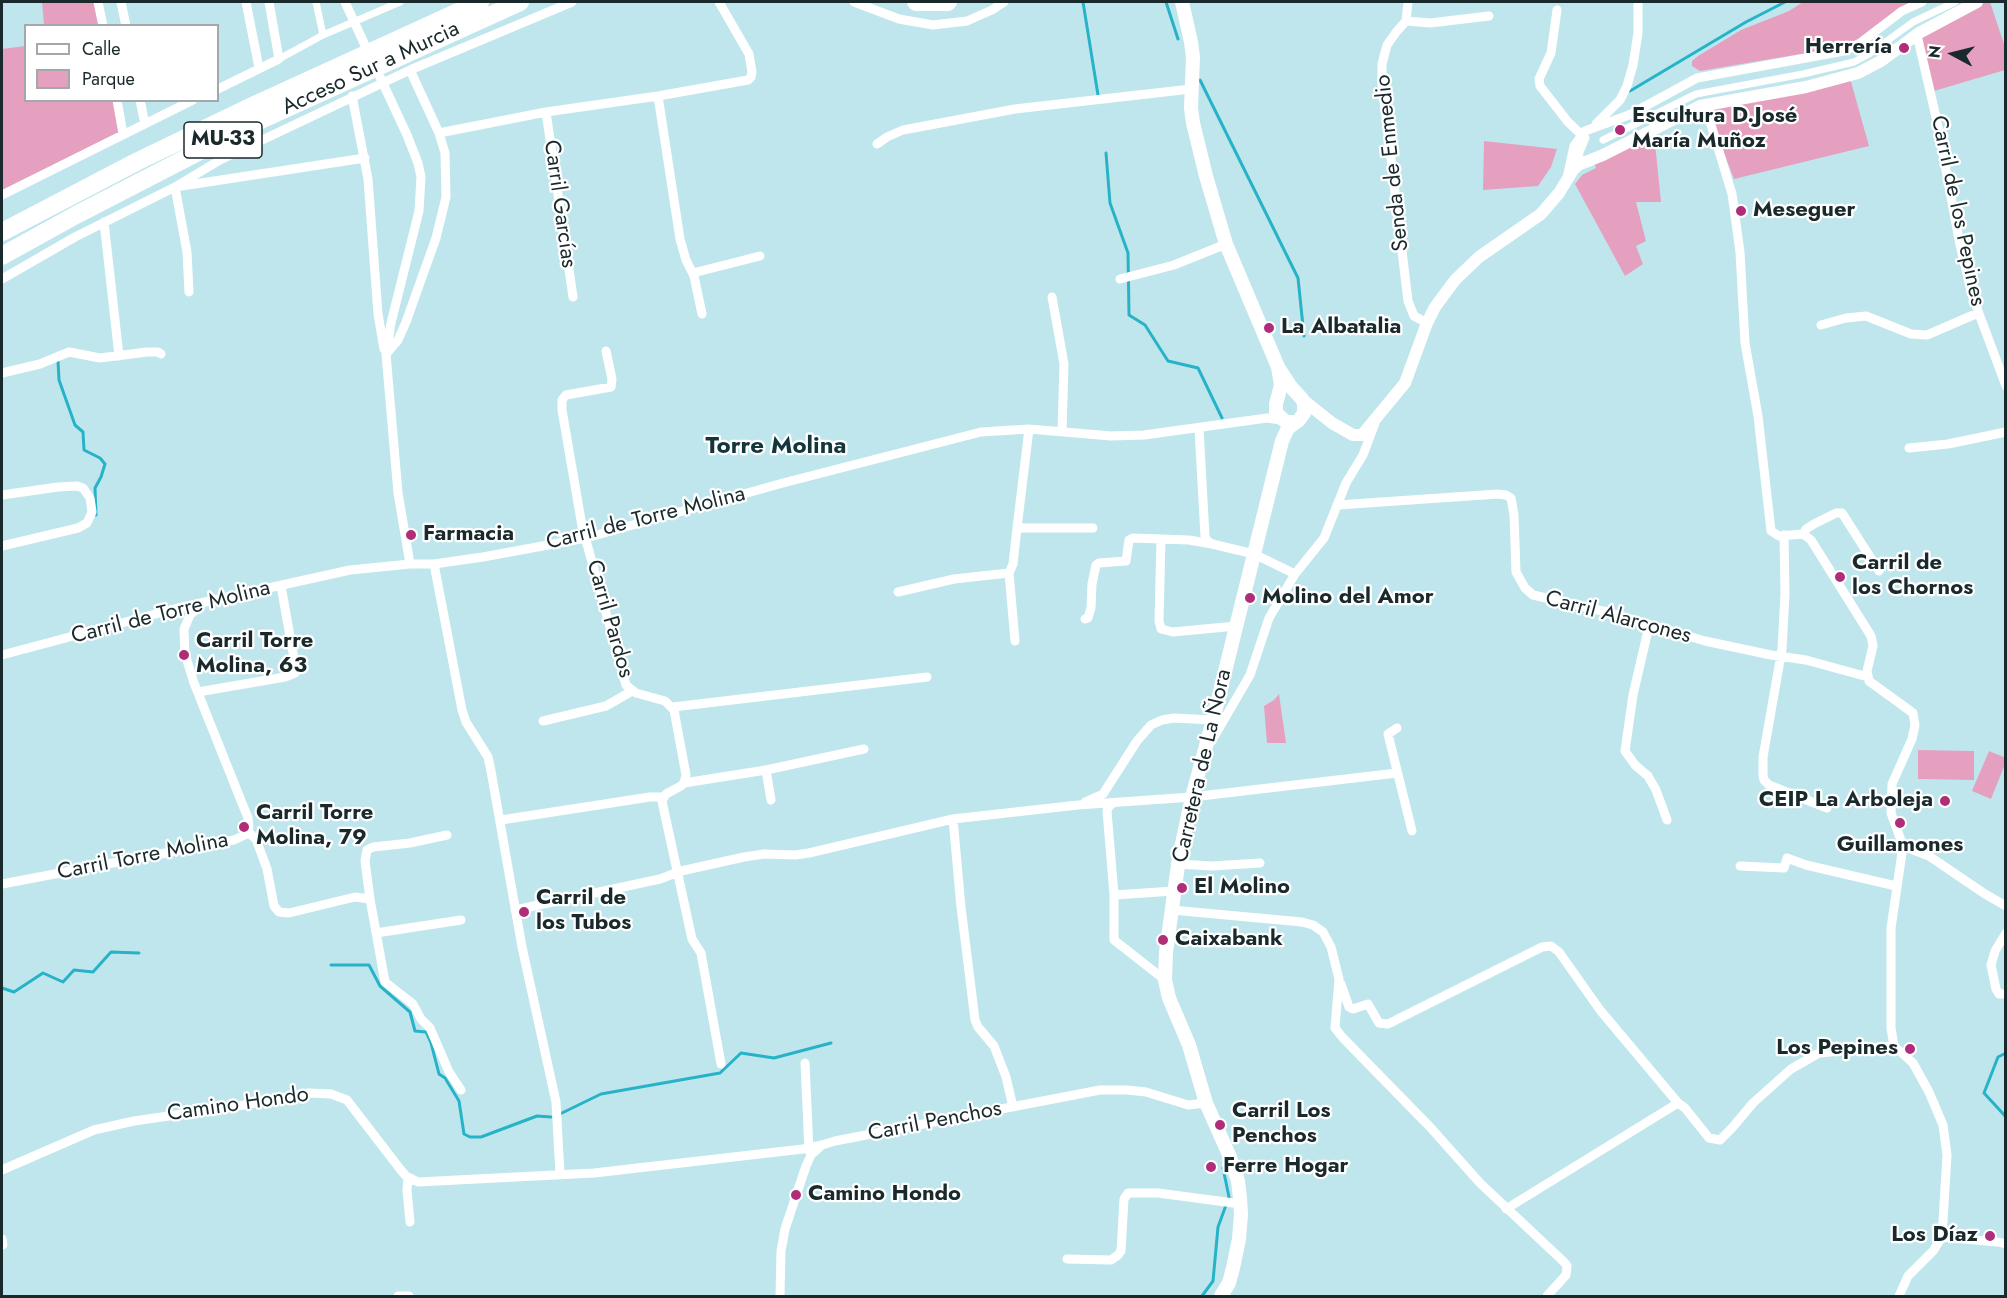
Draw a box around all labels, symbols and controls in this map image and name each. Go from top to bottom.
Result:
street label: Acceso Sur a Murcia [278,16,464,122]
legend [24,24,219,102]
north arrow [1923,24,1983,84]
place label: Herrería [1805,35,1892,61]
text: Calle [82,36,121,62]
marker: Herrería [1897,41,1911,55]
text: N [1922,44,1947,59]
text: Parque [82,66,135,92]
street label: Senda de Enmedio [1371,73,1415,253]
place label: Escultura D.José María Muñoz [1632,104,1797,156]
street label: Carril de los Pepines [1924,113,1990,309]
road number: MU-33 [184,122,262,158]
marker: Escultura D.José María Muñoz [1613,123,1627,137]
street label: Carril Garcías [537,138,581,270]
place label: Meseguer [1753,198,1856,224]
marker: Meseguer [1734,204,1748,218]
place label: La Albatalia [1281,315,1401,341]
marker: La Albatalia [1262,321,1276,335]
district label: Torre Molina [706,433,846,461]
street label: Carril de Torre Molina [544,482,748,556]
place label: Farmacia [423,522,514,548]
marker: Farmacia [404,528,418,542]
place label: Carril de los Chornos [1852,551,1973,602]
street label: Carril Pardos [580,557,638,681]
marker: Carril de los Chornos [1833,570,1847,584]
street label: Carril de Torre Molina [69,576,273,650]
place label: Molino del Amor [1262,585,1434,611]
street label: Carril Alarcones [1542,586,1694,650]
marker: Molino del Amor [1243,591,1257,605]
place label: Carril Torre Molina, 63 [196,629,313,680]
marker: Carril Torre Molina, 63 [177,648,191,662]
street label: Carretera de La Ñora [1168,667,1238,865]
place label: CEIP La Arboleja [1759,788,1933,814]
marker: CEIP La Arboleja [1938,794,1952,808]
place label: Carril Torre Molina, 79 [256,801,373,852]
marker: Guillamones [1893,816,1907,830]
marker: Carril Torre Molina, 79 [237,820,251,834]
street label: Carril Torre Molina [55,827,231,887]
place label: Guillamones [1837,833,1963,859]
place label: El Molino [1194,875,1290,901]
marker: El Molino [1175,881,1189,895]
place label: Carril de los Tubos [536,886,631,938]
marker: Carril de los Tubos [517,905,531,919]
place label: Caixabank [1175,927,1283,953]
marker: Caixabank [1156,933,1170,947]
place label: Los Pepines [1776,1036,1898,1062]
marker: Los Pepines [1903,1042,1917,1056]
street label: Camino Hondo [166,1082,310,1128]
street label: Carril Penchos [866,1096,1004,1148]
place label: Carril Los Penchos [1232,1099,1331,1150]
marker: Carril Los Penchos [1213,1118,1227,1132]
place label: Ferre Hogar [1223,1154,1349,1180]
marker: Ferre Hogar [1204,1160,1218,1174]
place label: Camino Hondo [808,1182,961,1208]
marker: Camino Hondo [789,1188,803,1202]
place label: Los Díaz [1891,1223,1978,1249]
marker: Los Díaz [1983,1229,1997,1243]

